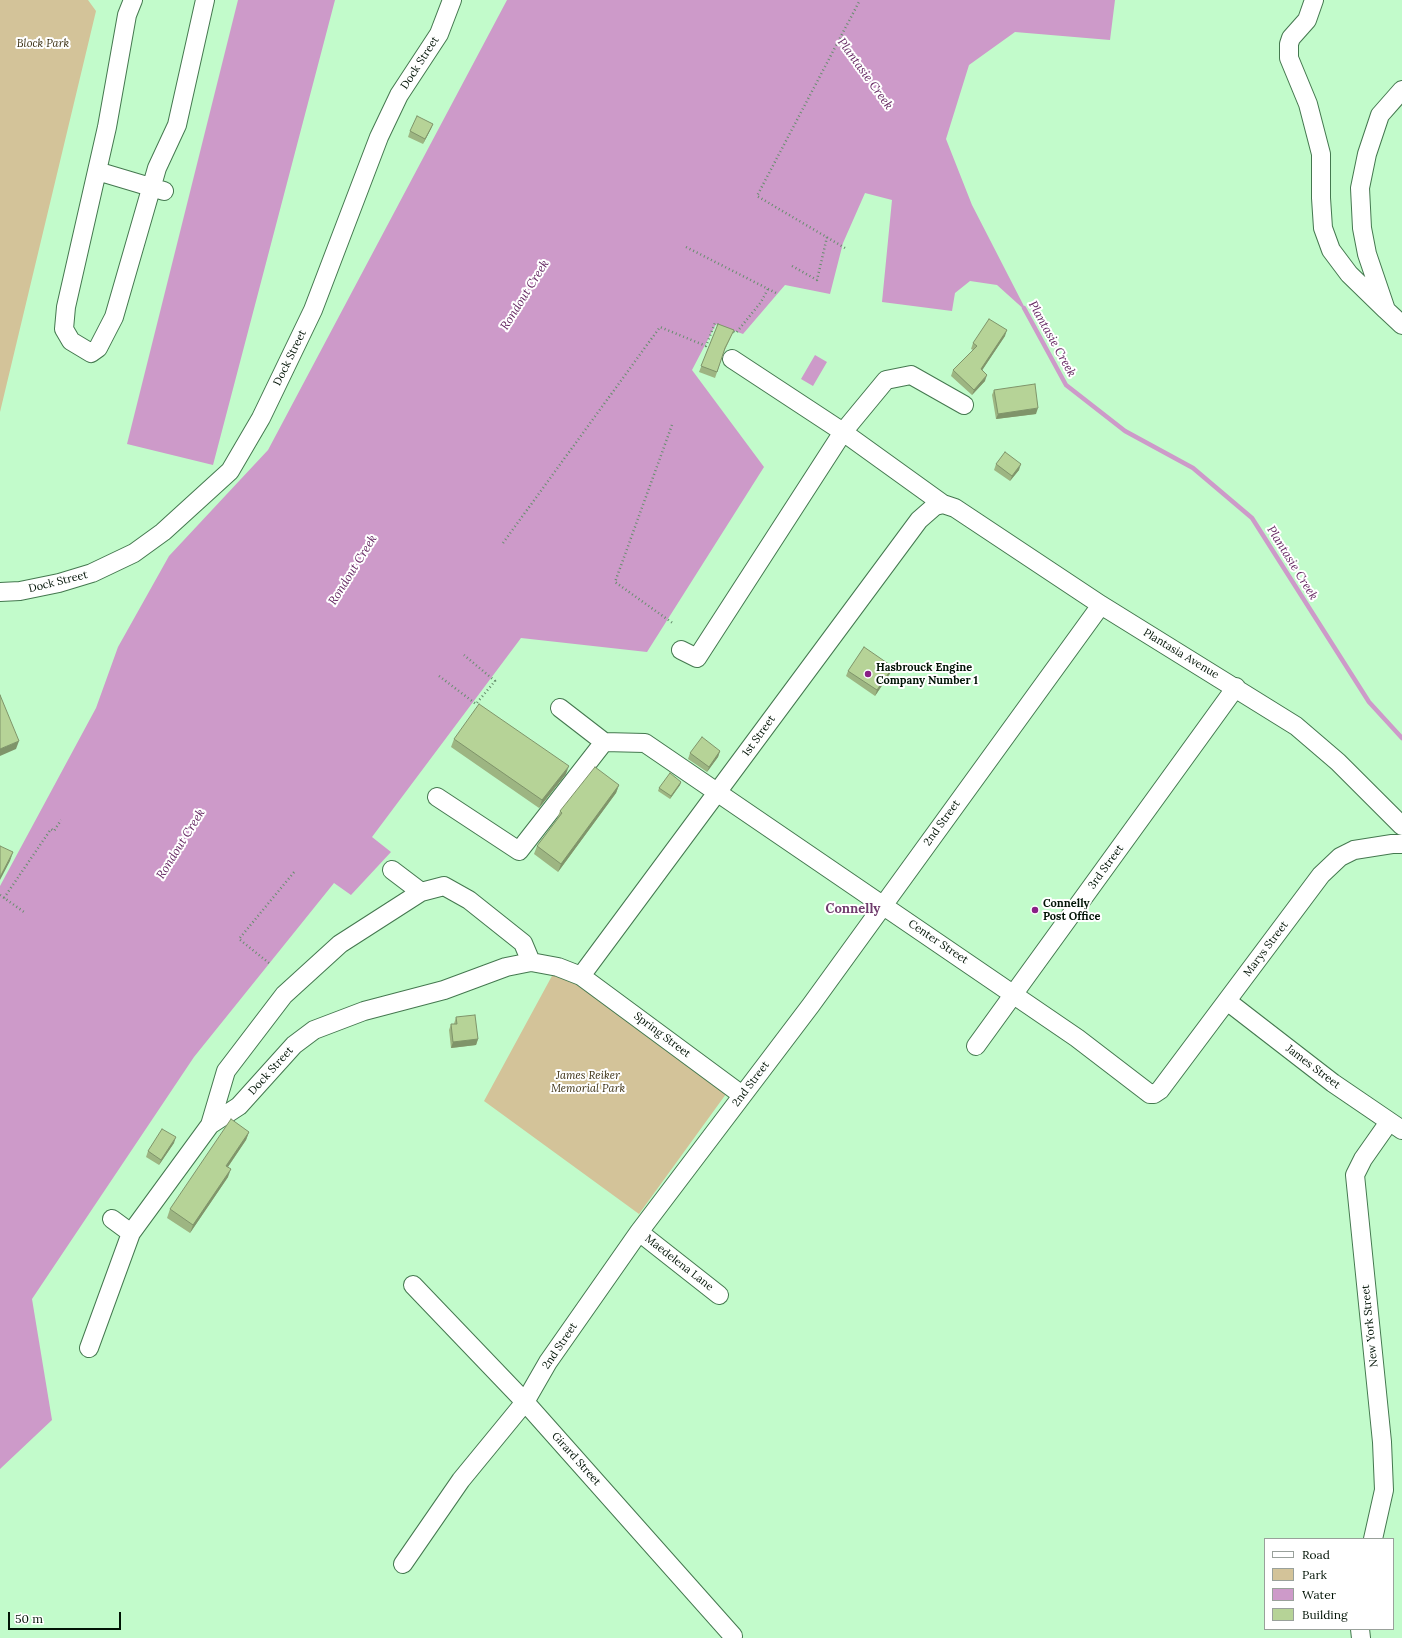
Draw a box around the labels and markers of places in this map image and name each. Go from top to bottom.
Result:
place label: Hasbrouck Engine Company Number 1 [876,661,978,687]
marker: Hasbrouck Engine Company Number 1 [863,669,873,679]
place label: Connelly Post Office [1043,897,1100,923]
marker: Connelly Post Office [1030,905,1040,915]

